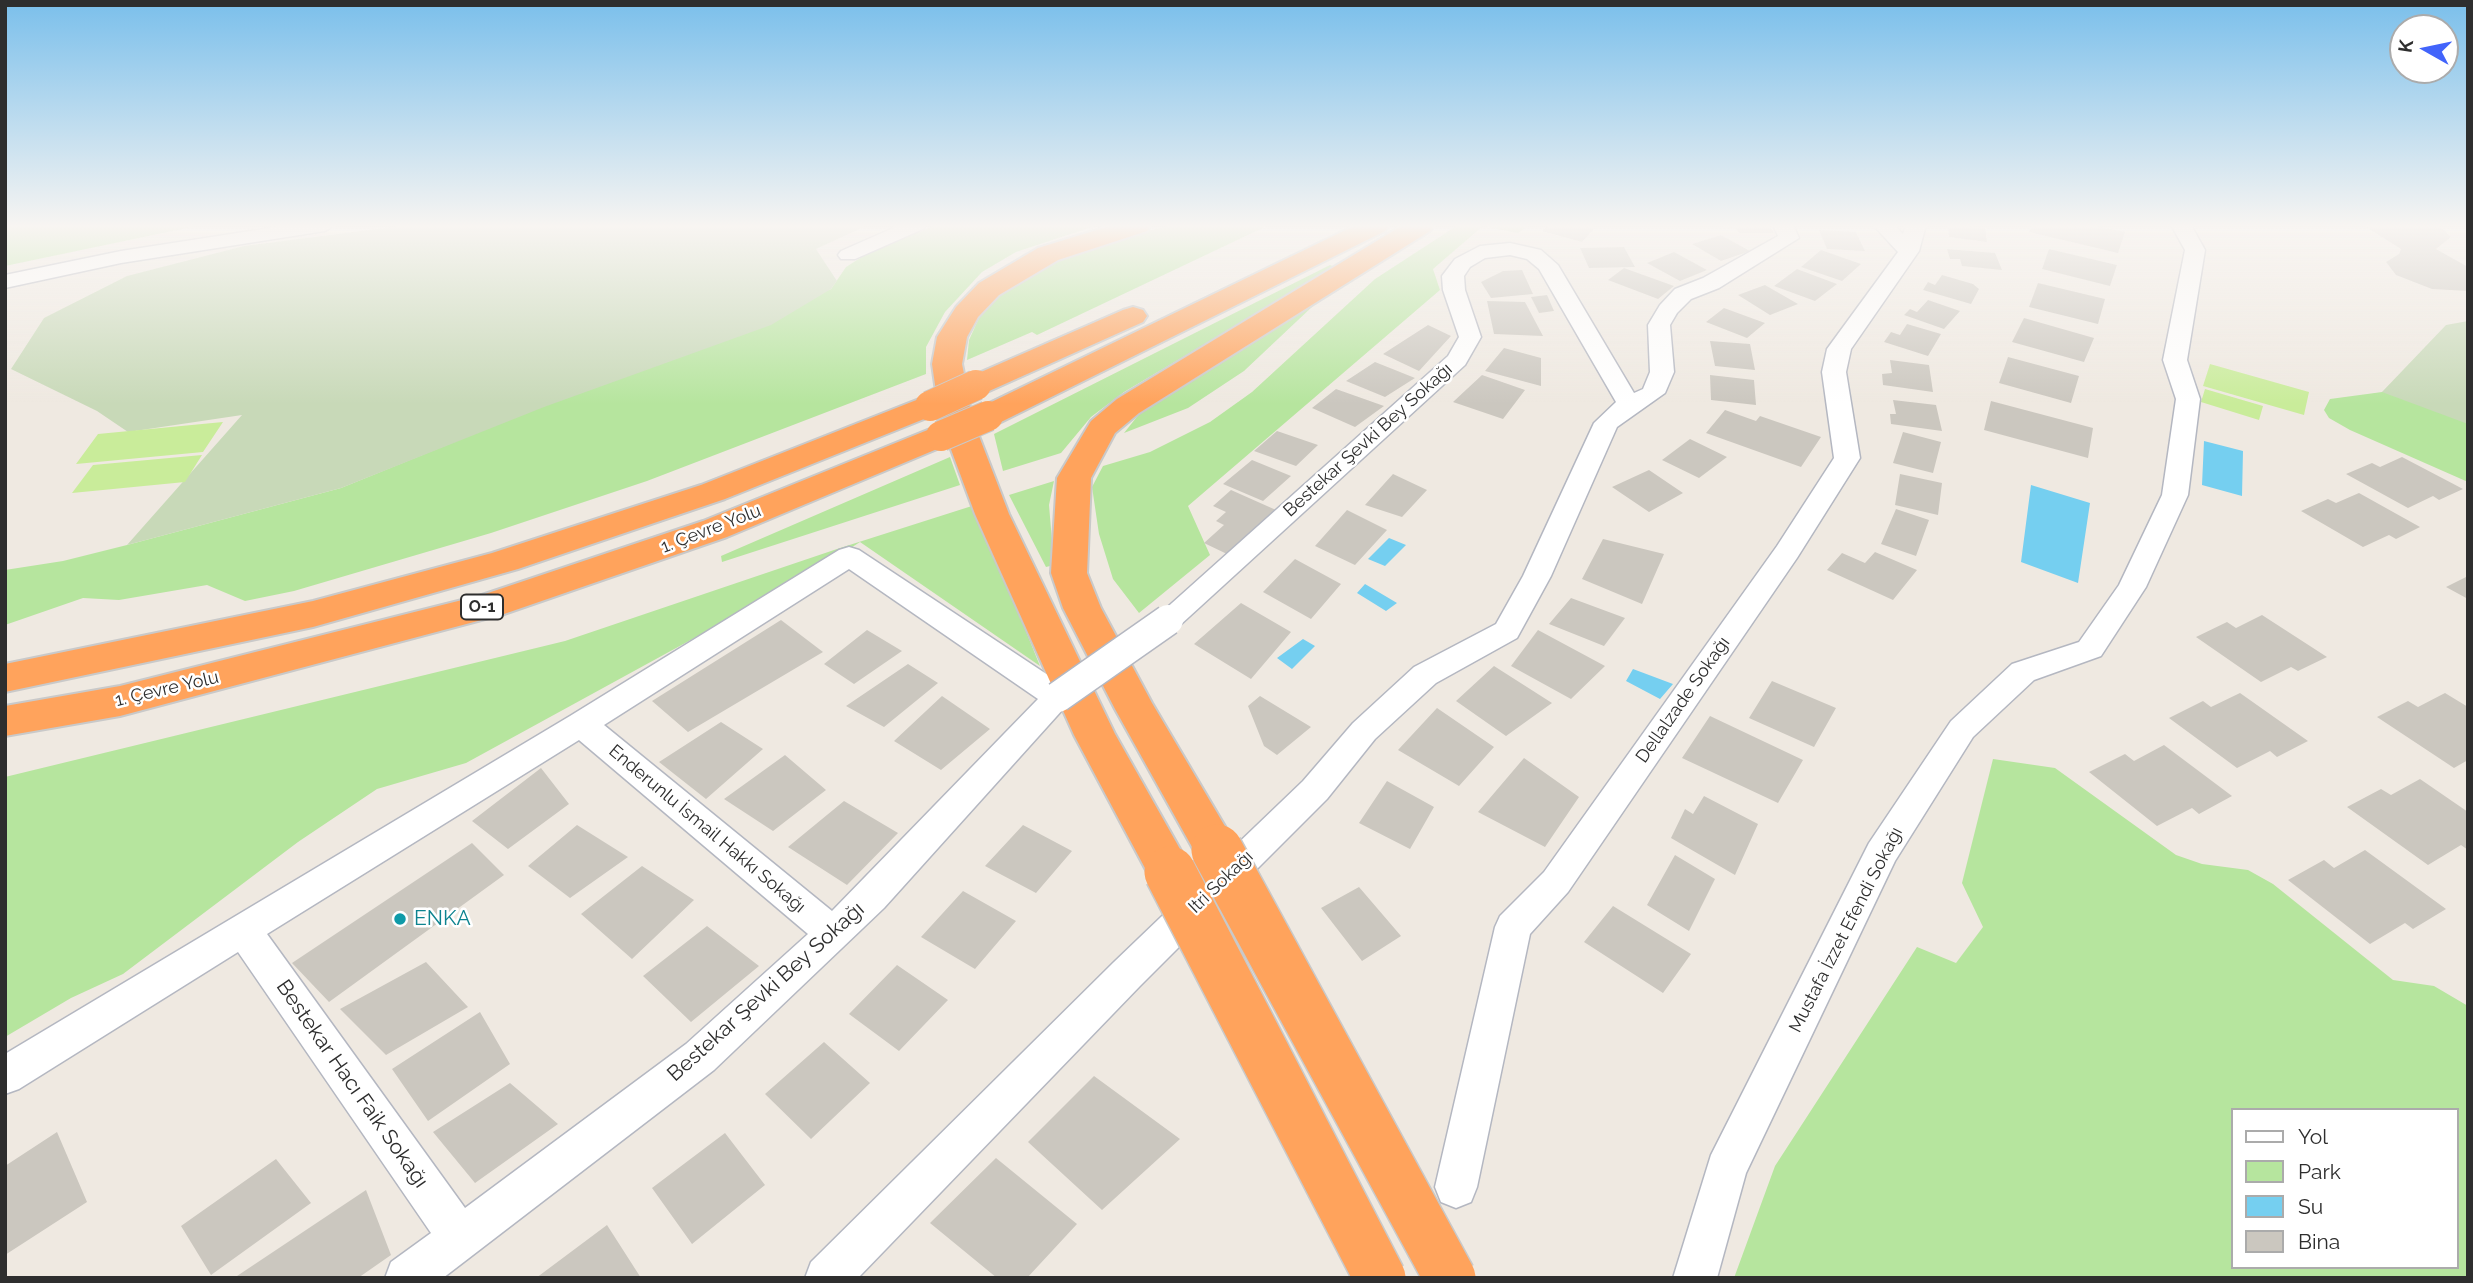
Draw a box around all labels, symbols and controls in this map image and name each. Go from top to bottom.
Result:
north arrow [2389,14,2459,84]
text: K [2393,38,2417,54]
street label: Bestekar Şevki Bey Sokağı [1279,359,1457,521]
street label: 1. Çevre Yolu [658,500,764,558]
road number: O-1 [461,594,503,620]
street label: Dellalzade Sokağı [1631,633,1735,767]
street label: 1. Çevre Yolu [113,667,221,711]
street label: Enderunlu İsmail Hakkı Sokağı [604,740,810,918]
street label: Mustafa İzzet Efendi Sokağı [1785,824,1907,1036]
street label: Itri Sokağı [1184,846,1258,918]
street label: Bestekar Şevki Bey Sokağı [662,897,870,1087]
place label: ENKA [414,906,471,932]
marker: ENKA [392,911,408,927]
street label: Bestekar Hacı Faik Sokağı [271,975,433,1193]
legend [2232,1108,2459,1269]
text: Yol [2298,1124,2328,1149]
text: Park [2298,1159,2341,1184]
text: Su [2298,1194,2323,1219]
text: Bina [2298,1229,2340,1254]

